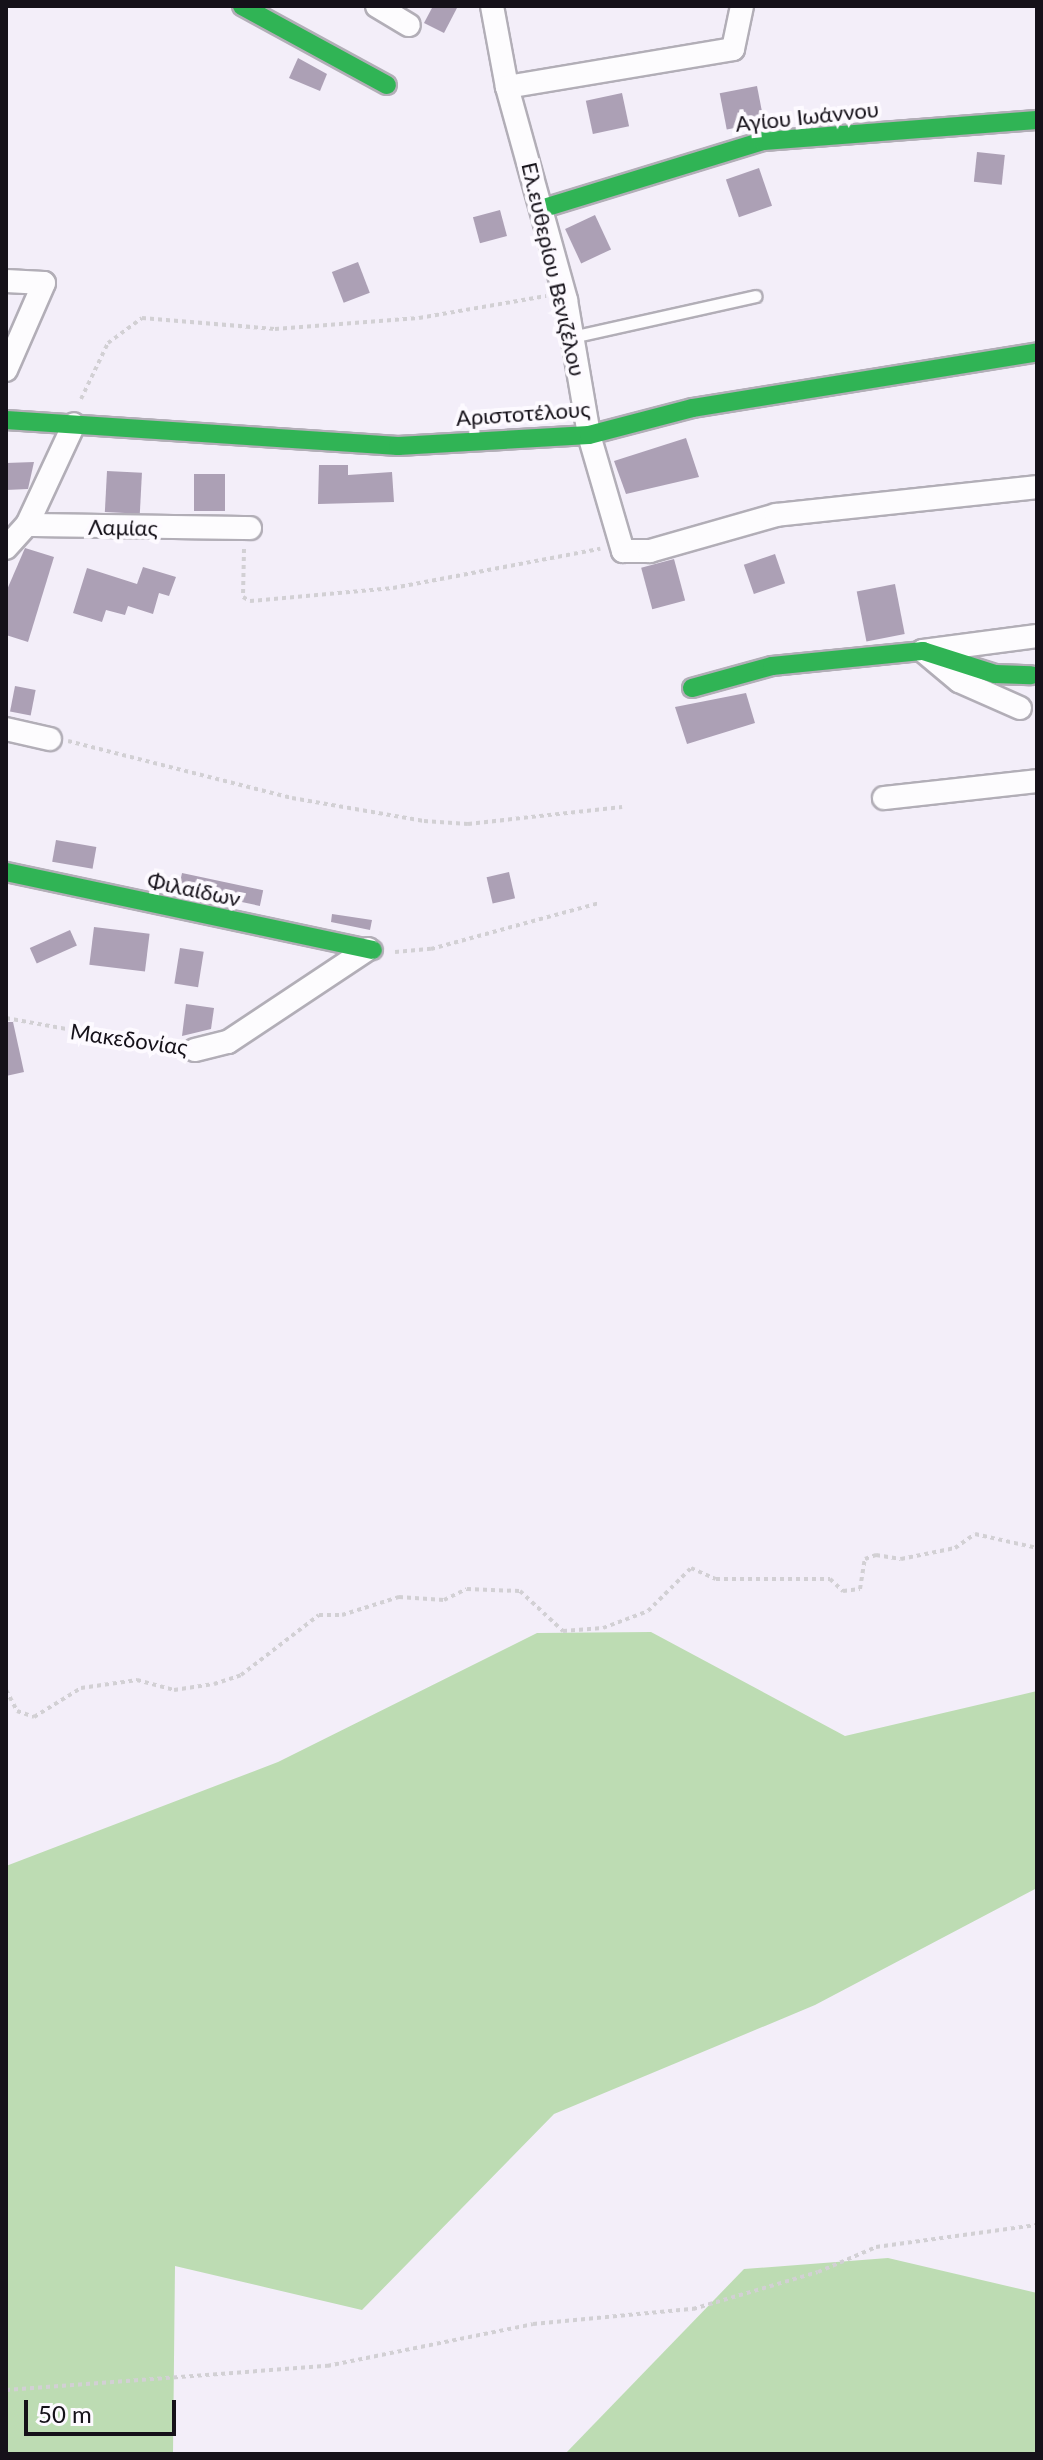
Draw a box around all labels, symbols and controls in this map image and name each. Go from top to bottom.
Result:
street label: Αγίου Ιωάννου [734,95,880,137]
street label: Ελ.ευθερίου Βενιζέλου [517,159,591,379]
street label: Αριστοτέλους [455,395,591,431]
street label: Λαμίας [88,513,158,541]
street label: Φιλαίδων [145,866,243,912]
street label: Μακεδονίας [69,1018,189,1060]
scale bar [28,2384,180,2434]
text: 50 m [38,2399,92,2428]

